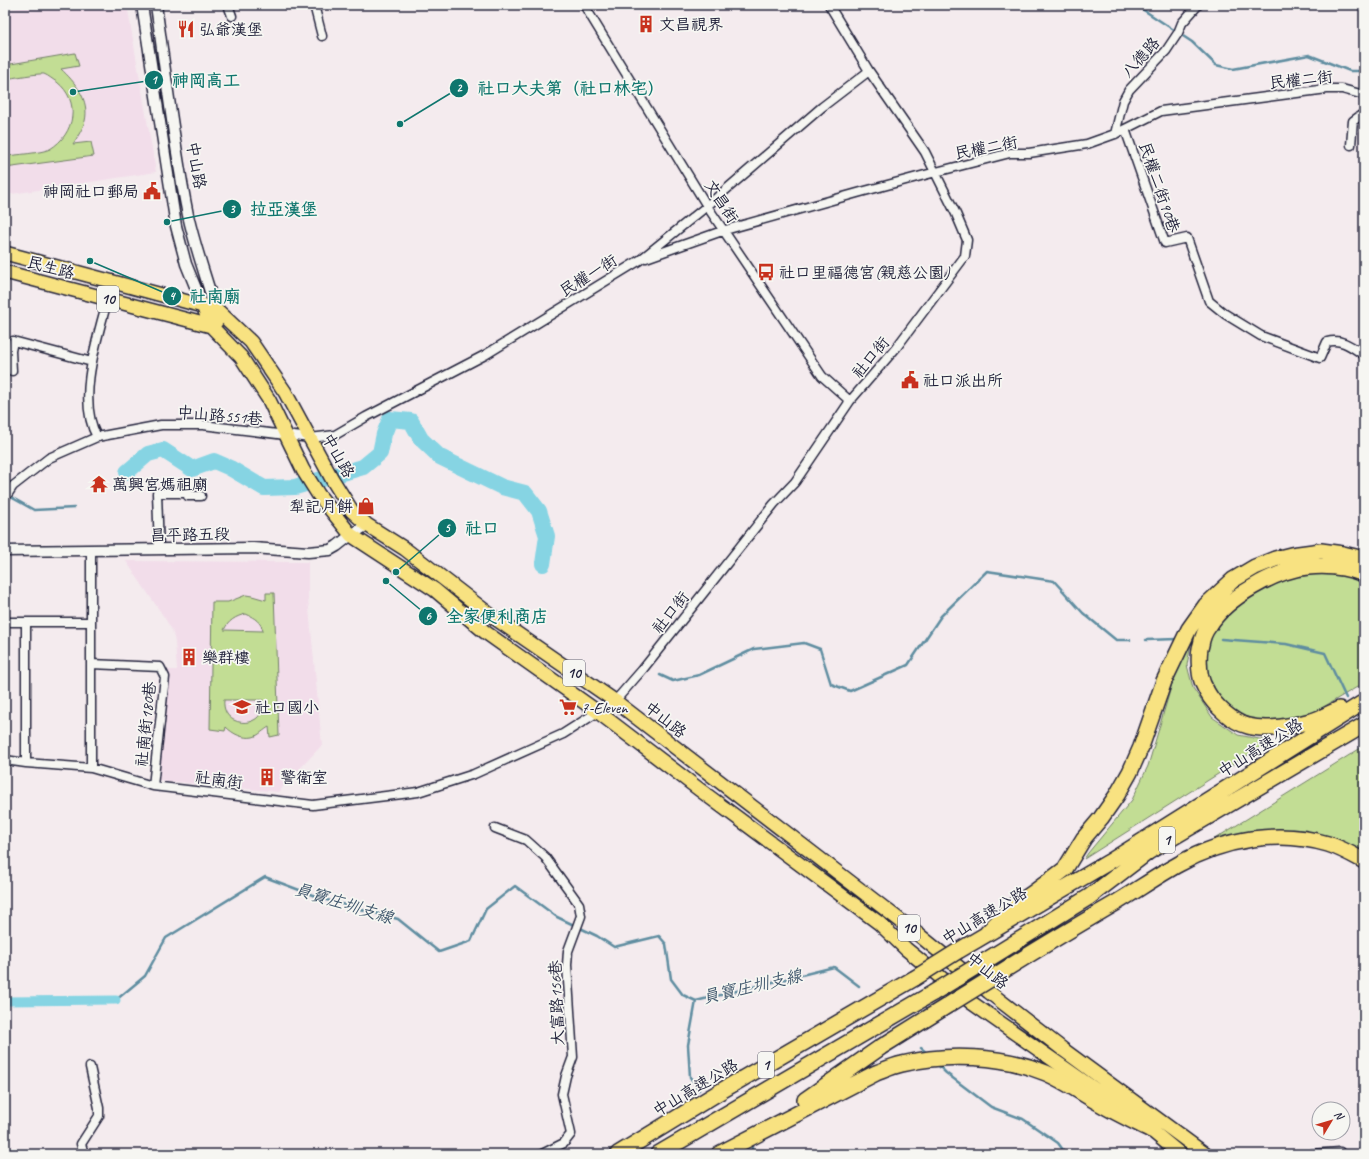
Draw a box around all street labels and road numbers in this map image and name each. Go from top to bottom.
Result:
street label: 八德路 [1117,33,1164,82]
street label: 民權二街 [1268,67,1334,93]
street label: 民權二街 [953,132,1020,164]
street label: 民權二街90巷 [1134,139,1184,235]
street label: 中山路 [182,140,210,191]
street label: 文昌街 [700,176,743,227]
street label: 民權一街 [556,250,621,301]
street label: 民生路 [25,252,77,284]
road number: 10 [97,286,119,312]
street label: 社口街 [848,333,894,382]
street label: 中山路551巷 [176,402,263,430]
street label: 中山路 [318,430,359,481]
street label: 昌平路五段 [150,524,230,546]
street label: 社口街 [648,588,694,638]
road number: 10 [563,660,585,686]
street label: 社南街180巷 [132,680,160,768]
street label: 中山路 [640,697,690,742]
street label: 中山高速公路 [1215,714,1307,782]
street label: 社南街 [194,767,244,793]
road number: 1 [1159,827,1175,853]
street label: 中山高速公路 [938,883,1031,949]
road number: 10 [898,915,920,941]
street label: 中山路 [962,948,1012,994]
street label: 大富路156巷 [546,960,568,1046]
road number: 1 [758,1052,774,1078]
street label: 中山高速公路 [649,1055,742,1121]

